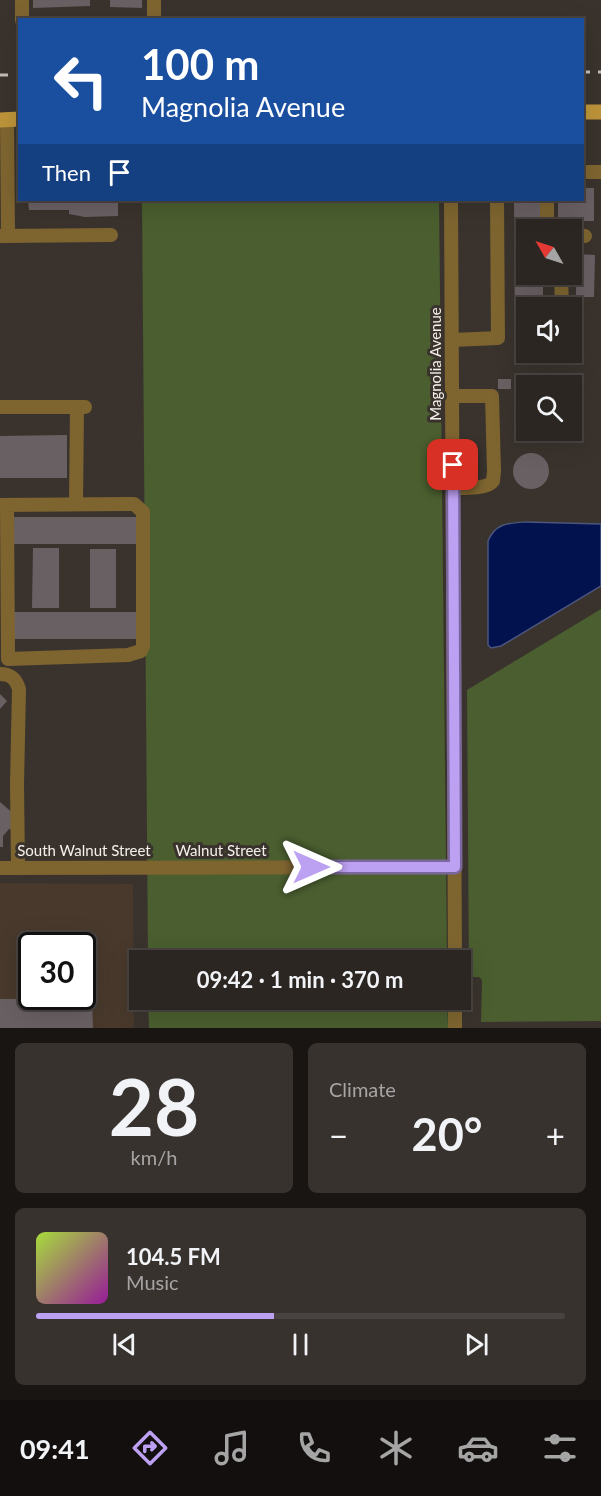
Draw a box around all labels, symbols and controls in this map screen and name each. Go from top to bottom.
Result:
text: 100 m [141,39,259,89]
icon: left [42,42,120,120]
text: Magnolia Avenue [141,90,345,123]
icon: arrive [103,156,136,189]
text: Then [42,159,91,186]
north arrow [516,219,582,285]
map controls [516,219,582,441]
button: sound [516,297,582,363]
street label: Magnolia Avenue [426,307,444,421]
button: search [516,375,582,441]
pin [427,439,478,490]
icon: arrive [436,448,469,481]
position arrow [279,835,343,899]
street label: South Walnut Street [17,841,151,859]
street label: Walnut Street [175,841,267,859]
speed limit sign: 30 [18,932,96,1010]
text: 09:42 · 1 min · 370 m [197,966,403,993]
text: 28 [109,1059,199,1153]
text: Climate [329,1077,396,1101]
text: 20° [412,1107,482,1161]
text: − [329,1115,348,1155]
text: + [546,1115,565,1155]
text: km/h [131,1145,177,1169]
text: 104.5 FM [126,1243,221,1270]
text: Music [126,1270,179,1294]
icon: previous [108,1328,141,1361]
icon: pause [284,1328,317,1361]
icon: next [460,1328,493,1361]
icon: directions [129,1427,171,1469]
icon: music [211,1427,253,1469]
icon: phone [293,1427,335,1469]
icon: climate [375,1427,417,1469]
icon: car [457,1427,499,1469]
icon: filters [539,1427,581,1469]
text: 09:41 [20,1432,90,1465]

